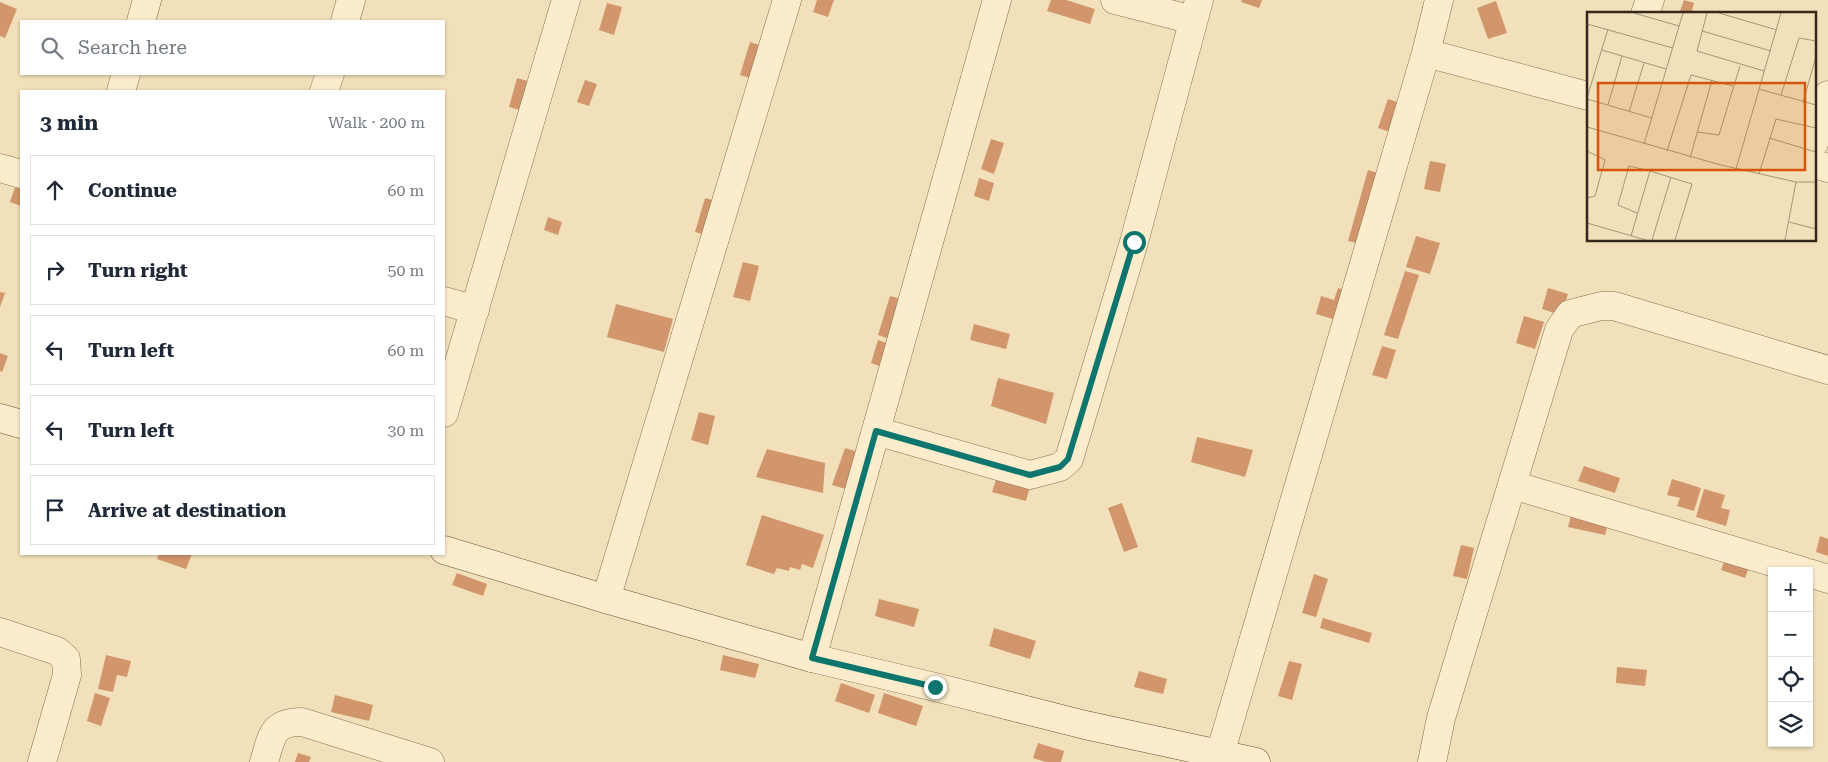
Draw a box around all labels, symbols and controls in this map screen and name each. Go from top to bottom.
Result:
inset map [1587,12,1816,241]
search box [20,20,445,75]
icon: search [38,34,66,62]
text: Search here [78,36,187,59]
text: 3 min [40,111,98,135]
text: Walk · 200 m [328,113,425,132]
icon: ahead [41,176,69,204]
text: Continue [88,179,177,202]
text: 60 m [387,181,424,200]
route start [1123,231,1146,254]
icon: right [41,256,69,284]
text: Turn right [88,259,188,282]
text: 50 m [387,261,424,280]
icon: left [41,336,69,364]
text: Turn left [88,339,174,362]
text: 60 m [387,341,424,360]
icon: left [41,416,69,444]
text: Turn left [88,419,174,442]
text: 30 m [387,421,424,440]
icon: arrive [41,496,69,524]
text: Arrive at destination [88,499,286,522]
map controls [1768,567,1813,747]
button: + [1768,567,1813,612]
button: − [1768,612,1813,657]
button: locate [1768,657,1813,702]
route end [924,676,947,699]
button: layers [1768,702,1813,747]

